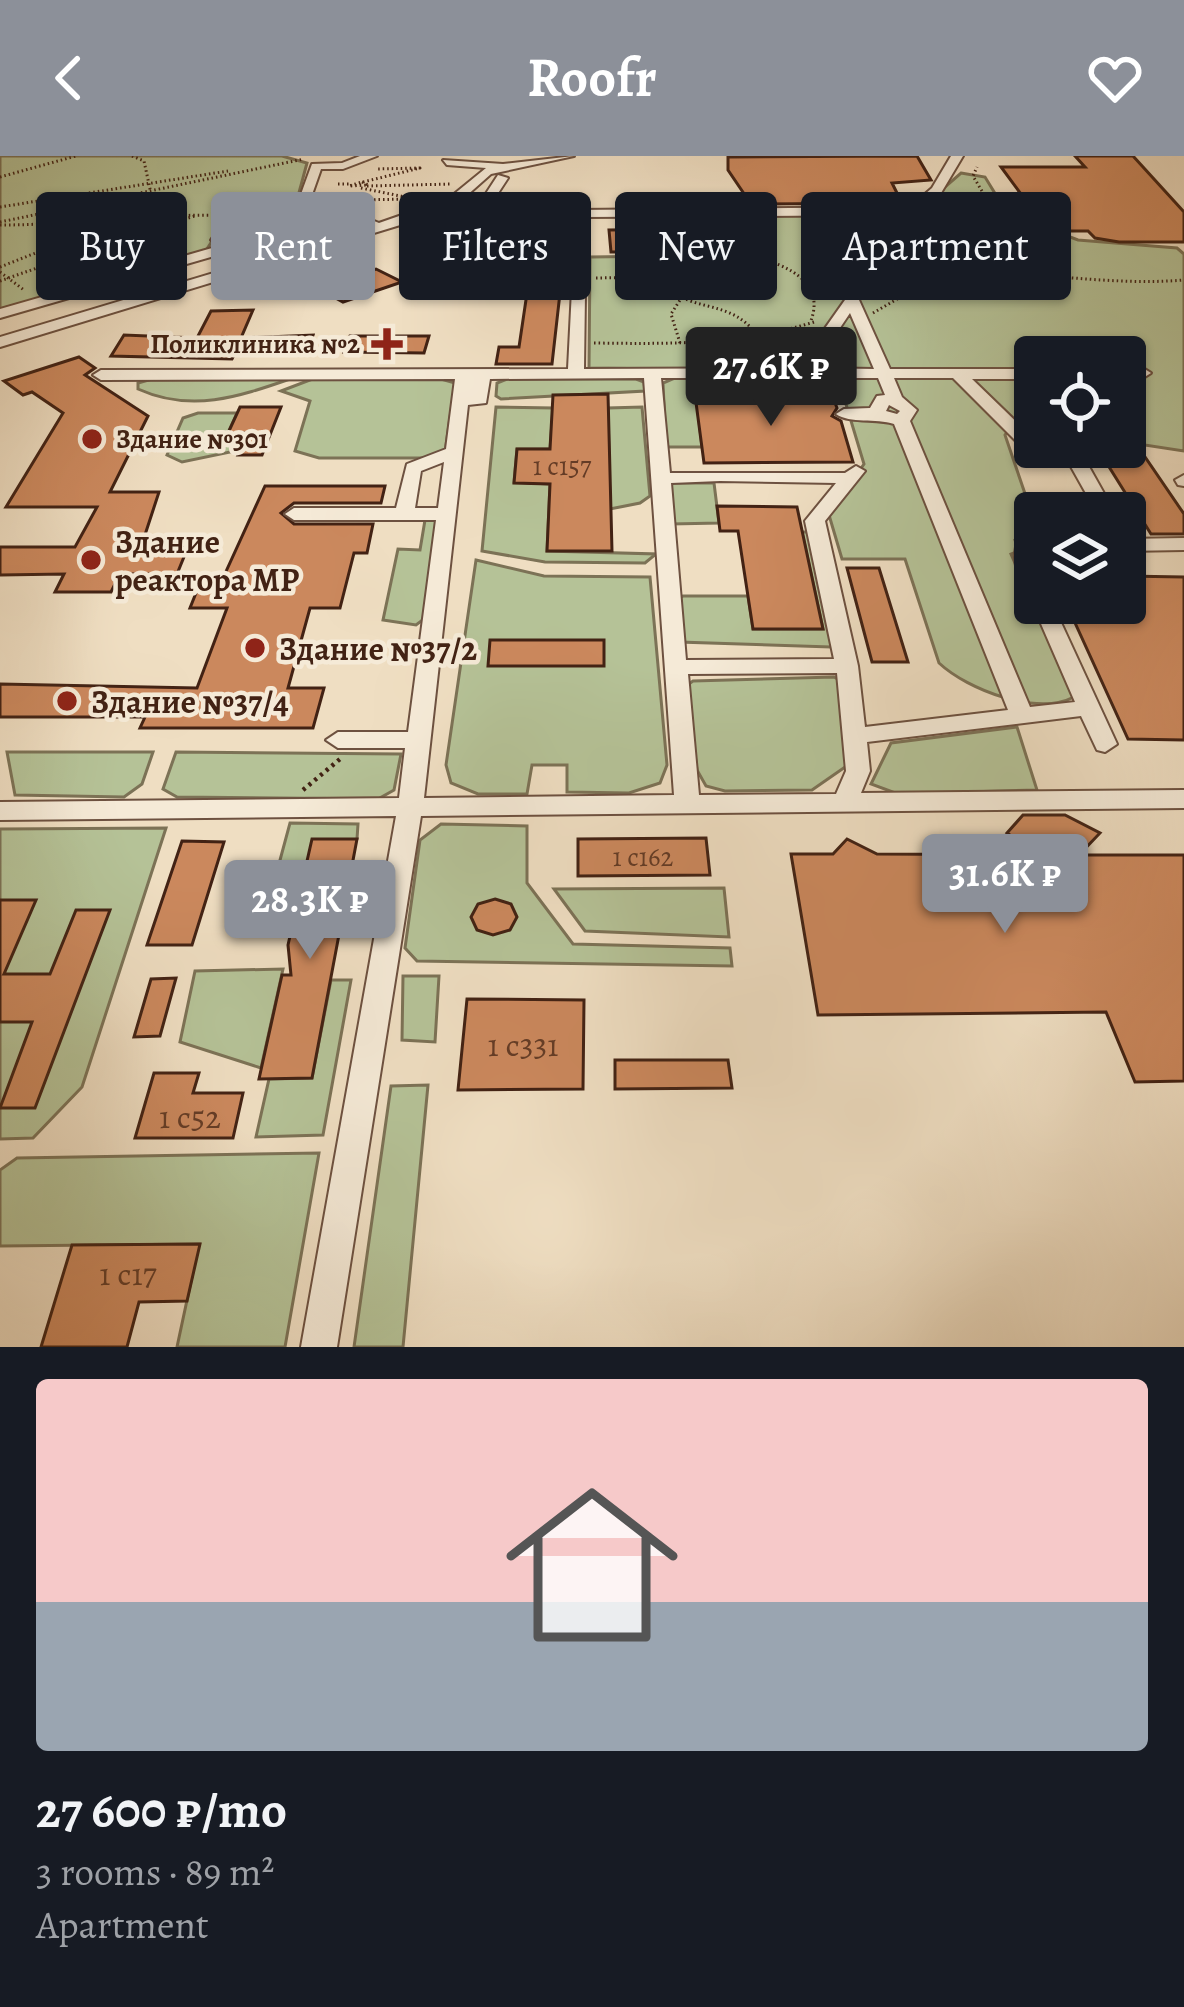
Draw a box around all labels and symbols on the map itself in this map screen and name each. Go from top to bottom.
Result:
place label: Поликлиника №2 [150,326,360,362]
pin: 27.6K ₽ [660,327,882,429]
marker: Поликлиника №2 [371,328,403,360]
place label: Здание №301 [116,421,268,457]
marker: Здание №301 [79,426,105,452]
house number: 1 с157 [533,448,592,484]
place label: Здание реактора МР [115,519,299,602]
marker: Здание реактора МР [78,547,104,573]
place label: Здание №37/2 [279,626,477,671]
marker: Здание №37/2 [242,635,268,661]
place label: Здание №37/4 [91,679,289,724]
marker: Здание №37/4 [54,688,80,714]
pin: 31.6K ₽ [894,834,1116,936]
house number: 1 с162 [613,839,674,875]
pin: 28.3K ₽ [199,860,421,962]
house number: 1 с331 [488,1022,558,1067]
house number: 1 с52 [159,1094,221,1139]
house number: 1 с17 [99,1251,157,1296]

